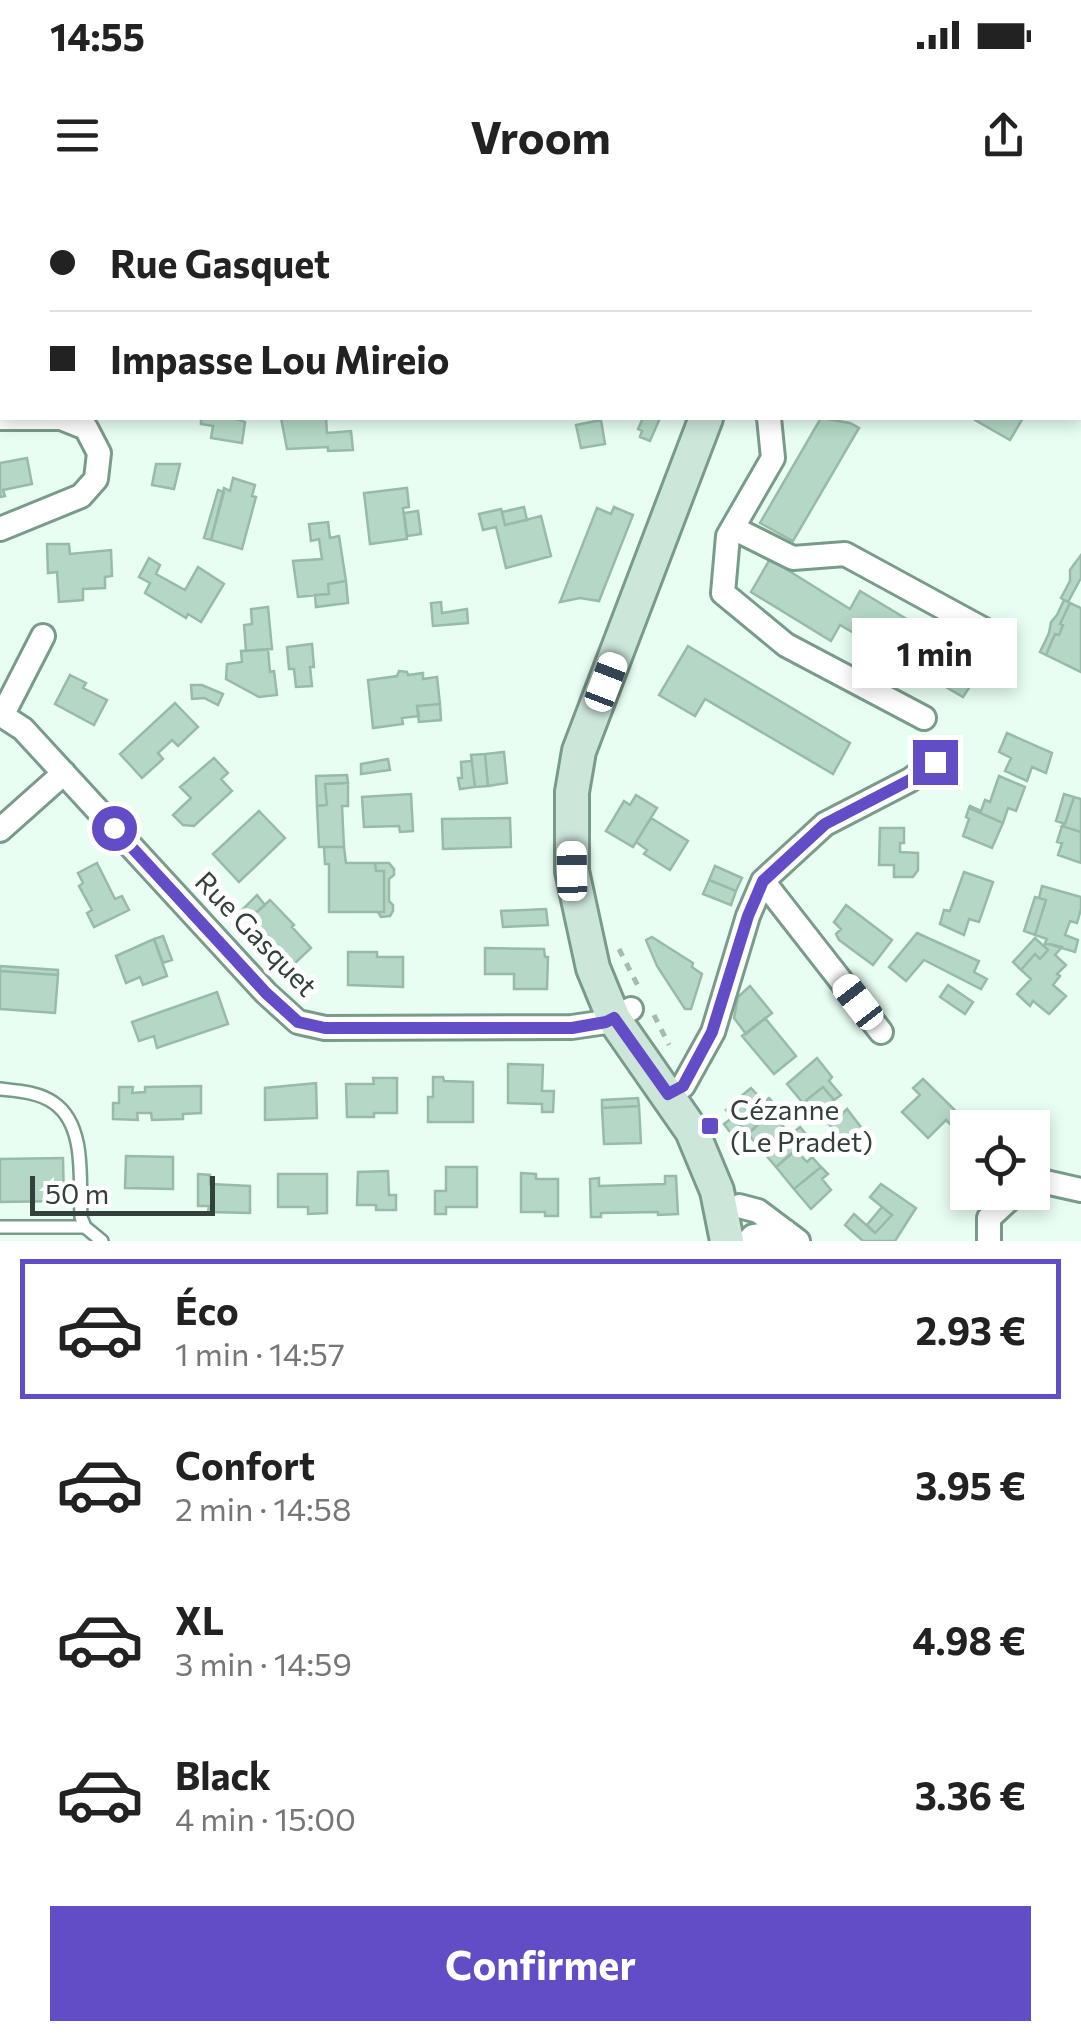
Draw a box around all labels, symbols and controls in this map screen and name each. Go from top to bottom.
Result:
text: 14:55 [50,12,145,59]
icon: menu [50,108,105,163]
text: Vroom [470,108,611,163]
icon: share [976,108,1031,163]
text: Rue Gasquet [110,239,330,286]
text: Impasse Lou Mireio [110,335,450,382]
callout: 1 min [852,617,1018,687]
text: 1 min [897,633,972,673]
car [581,649,631,715]
route end [913,740,958,785]
route start [92,806,137,851]
car [556,841,588,901]
street label: Rue Gasquet [189,864,325,1003]
car [828,969,888,1035]
place label: Cézanne (Le Pradet) [730,1092,873,1158]
map controls [950,1110,1050,1210]
button: locate [950,1110,1050,1210]
marker: Cézanne (Le Pradet) [699,1115,721,1137]
scale bar [30,1171,215,1216]
text: 50 m [45,1176,109,1210]
icon: car [55,1284,145,1374]
text: Éco [175,1286,239,1333]
text: 2.93 € [915,1306,1026,1353]
text: 1 min · 14:57 [175,1333,345,1373]
icon: car [55,1439,145,1529]
text: Confort [175,1441,315,1488]
text: 3.95 € [915,1461,1026,1508]
text: 2 min · 14:58 [175,1488,351,1528]
icon: car [55,1594,145,1684]
text: XL [175,1596,224,1643]
text: 4.98 € [912,1616,1026,1663]
text: 3 min · 14:59 [175,1643,352,1683]
icon: car [55,1749,145,1839]
text: Black [175,1751,271,1798]
text: 3.36 € [915,1771,1026,1818]
text: 4 min · 15:00 [175,1798,356,1838]
button: Confirmer [50,1906,1031,2021]

